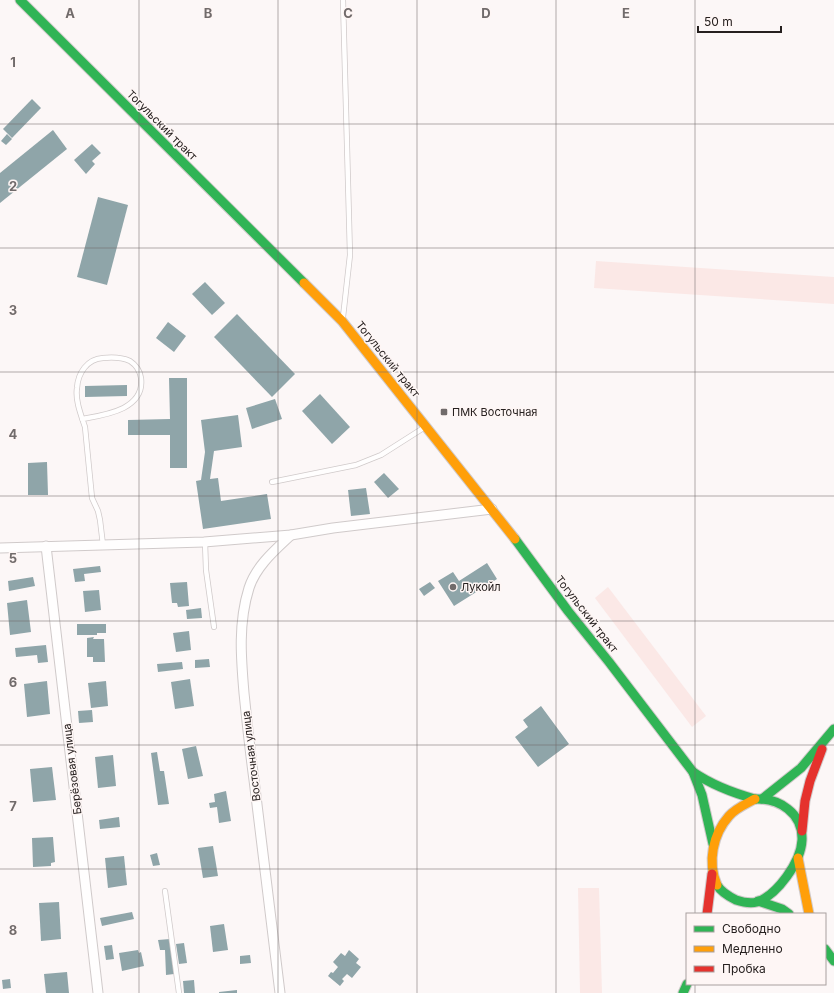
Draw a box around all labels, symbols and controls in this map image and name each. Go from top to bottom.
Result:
text: A [65,5,75,21]
text: B [204,5,213,21]
text: C [343,5,353,21]
text: D [481,5,491,21]
text: E [622,5,630,21]
scale bar [698,8,781,34]
text: 50 m [704,14,733,29]
text: 1 [10,54,16,70]
street label: Тогульский тракт [124,87,201,164]
text: 2 [9,178,17,194]
text: 3 [9,302,17,318]
street label: Тогульский тракт [353,318,423,400]
place label: ПМК Восточная [452,405,537,419]
marker: ПМК Восточная [439,407,449,417]
text: 4 [9,426,18,442]
text: 5 [9,550,17,566]
street label: Тогульский тракт [553,573,622,656]
place label: Лукойл [461,580,501,594]
marker: Лукойл [448,582,458,592]
text: 6 [9,674,17,690]
street label: Восточная улица [238,710,264,802]
street label: Берёзовая улица [59,723,85,815]
text: 7 [9,798,17,814]
legend [686,913,826,985]
text: Свободно [722,921,781,936]
text: 8 [9,922,17,938]
text: Медленно [722,941,783,956]
text: Пробка [722,961,766,976]

